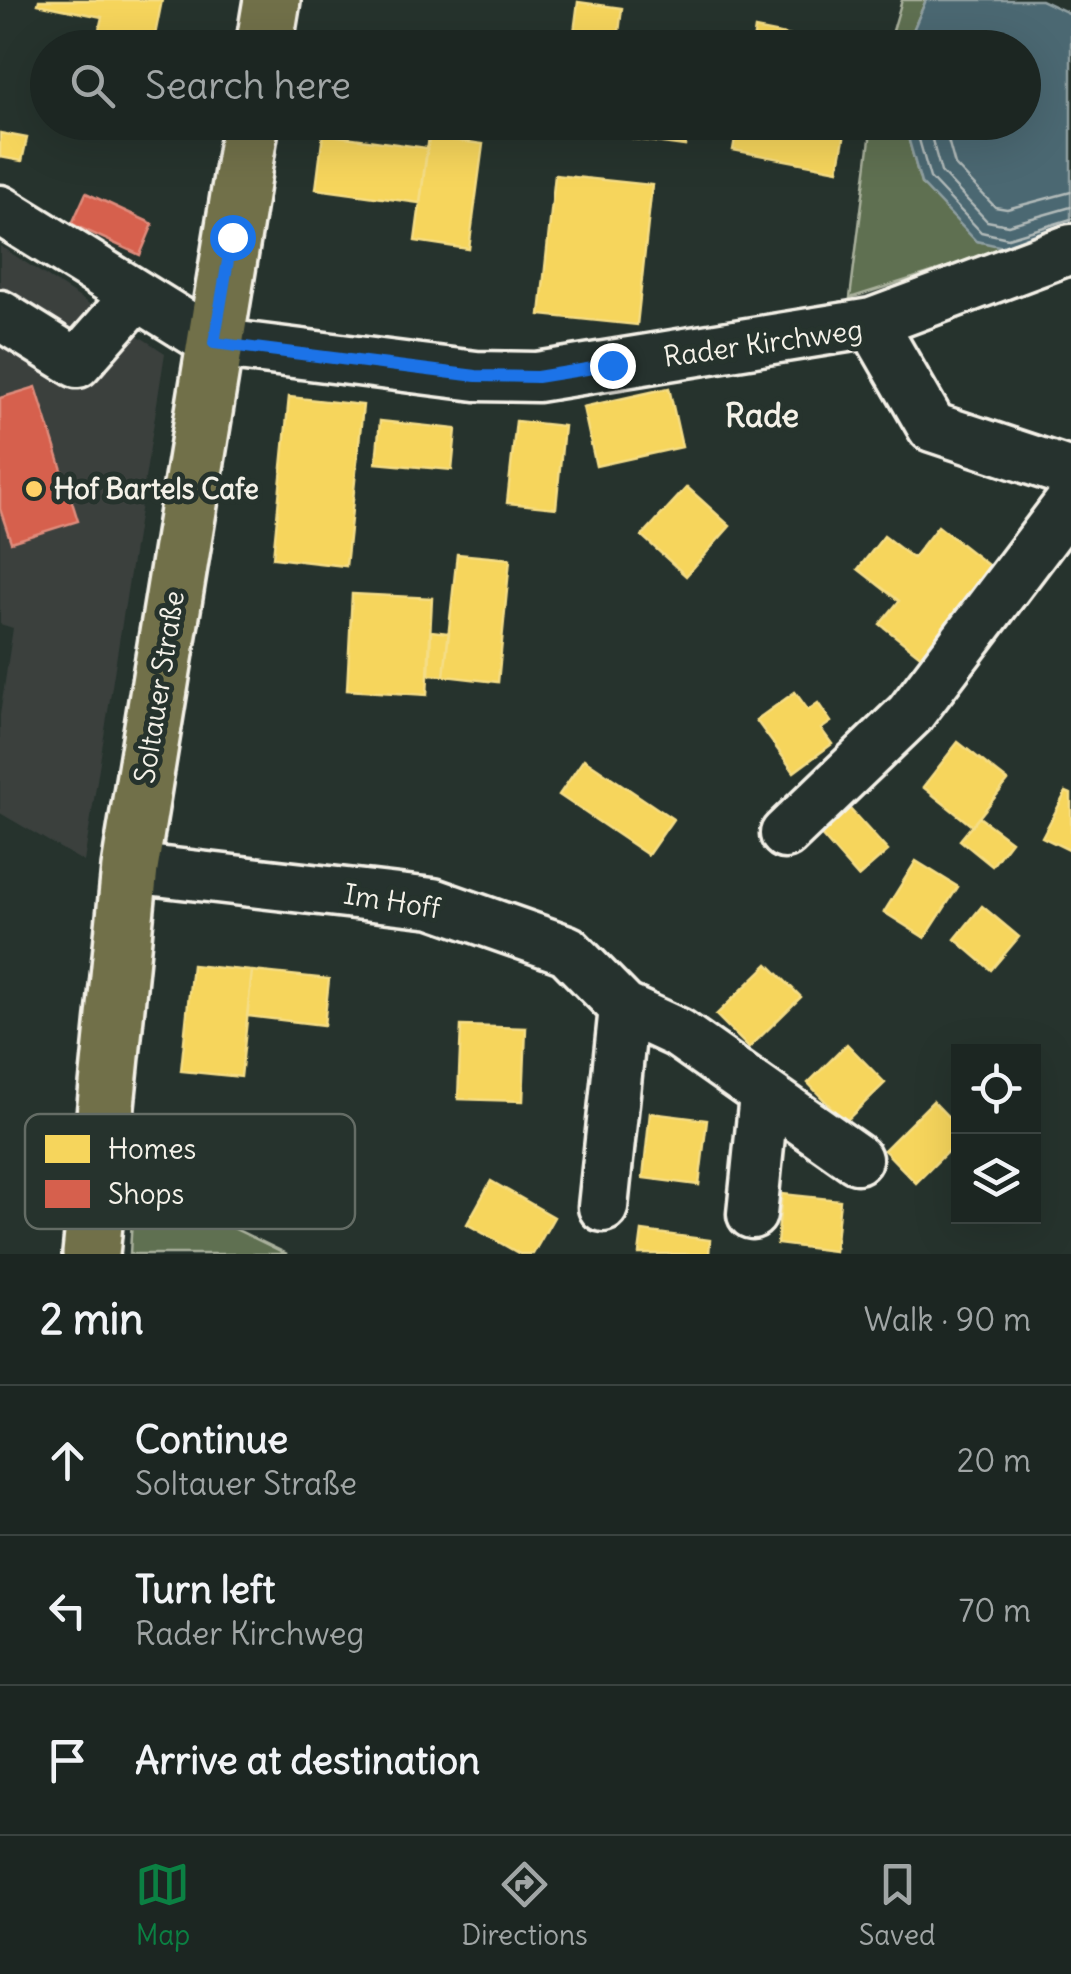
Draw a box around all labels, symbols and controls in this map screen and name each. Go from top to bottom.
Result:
search box [30,30,1041,140]
icon: search [65,58,120,113]
text: Search here [145,62,351,109]
route start [210,215,256,261]
street label: Rader Kirchweg [661,311,865,375]
route end [590,343,636,389]
district label: Rade [725,395,799,436]
place label: Hof Bartels Cafe [54,471,259,507]
marker: Hof Bartels Cafe [23,478,45,500]
street label: Soltauer Straße [126,588,192,786]
street label: Im Hoff [341,876,444,927]
map controls [951,1044,1041,1224]
button: locate [951,1044,1041,1134]
legend [25,1114,355,1229]
text: Homes [108,1131,196,1167]
button: layers [951,1134,1041,1224]
text: Shops [108,1176,184,1212]
text: 2 min [40,1293,144,1345]
text: Walk · 90 m [864,1299,1031,1340]
text: Continue [135,1416,288,1463]
icon: ahead [40,1433,95,1488]
text: 20 m [957,1440,1031,1481]
text: Soltauer Straße [135,1463,357,1504]
text: Turn left [135,1566,275,1613]
icon: left [40,1583,95,1638]
text: 70 m [959,1590,1031,1631]
text: Rader Kirchweg [135,1613,364,1654]
icon: arrive [40,1733,95,1788]
text: Arrive at destination [135,1737,480,1784]
tab: Map [135,1857,190,1953]
tab: Directions [461,1857,588,1953]
tab: Saved [859,1857,936,1953]

